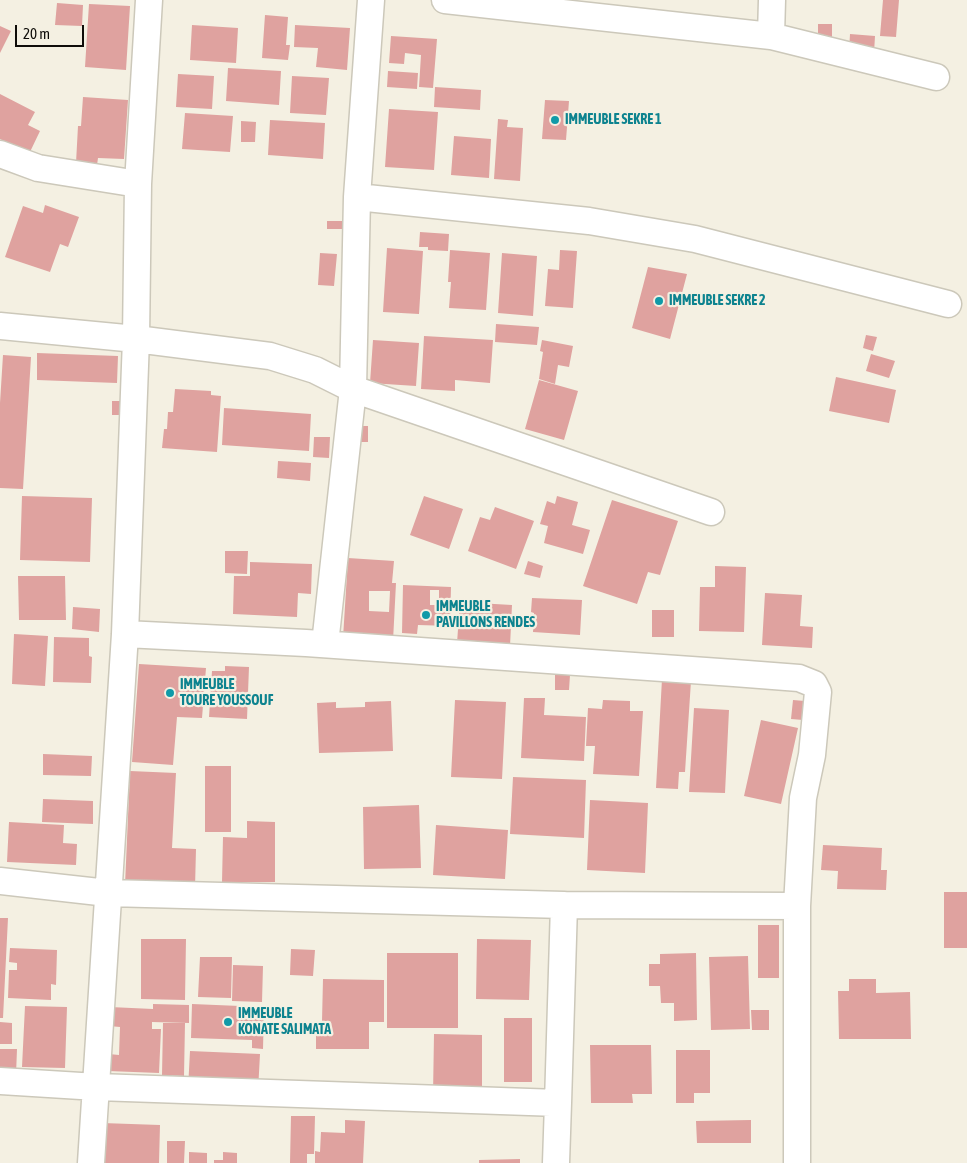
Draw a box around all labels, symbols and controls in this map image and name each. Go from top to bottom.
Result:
scale bar [18,15,86,47]
text: 20 m [23,25,50,42]
place label: IMMEUBLE SEKRE 1 [565,112,662,128]
marker: IMMEUBLE SEKRE 1 [549,114,561,126]
place label: IMMEUBLE SEKRE 2 [669,293,766,309]
marker: IMMEUBLE SEKRE 2 [653,295,665,307]
place label: IMMEUBLE PAVILLONS RENDES [436,599,535,632]
marker: IMMEUBLE PAVILLONS RENDES [420,609,432,621]
place label: IMMEUBLE TOURE YOUSSOUF [180,677,273,710]
marker: IMMEUBLE TOURE YOUSSOUF [164,687,176,699]
place label: IMMEUBLE KONATE SALIMATA [238,1006,331,1038]
marker: IMMEUBLE KONATE SALIMATA [222,1016,234,1028]

